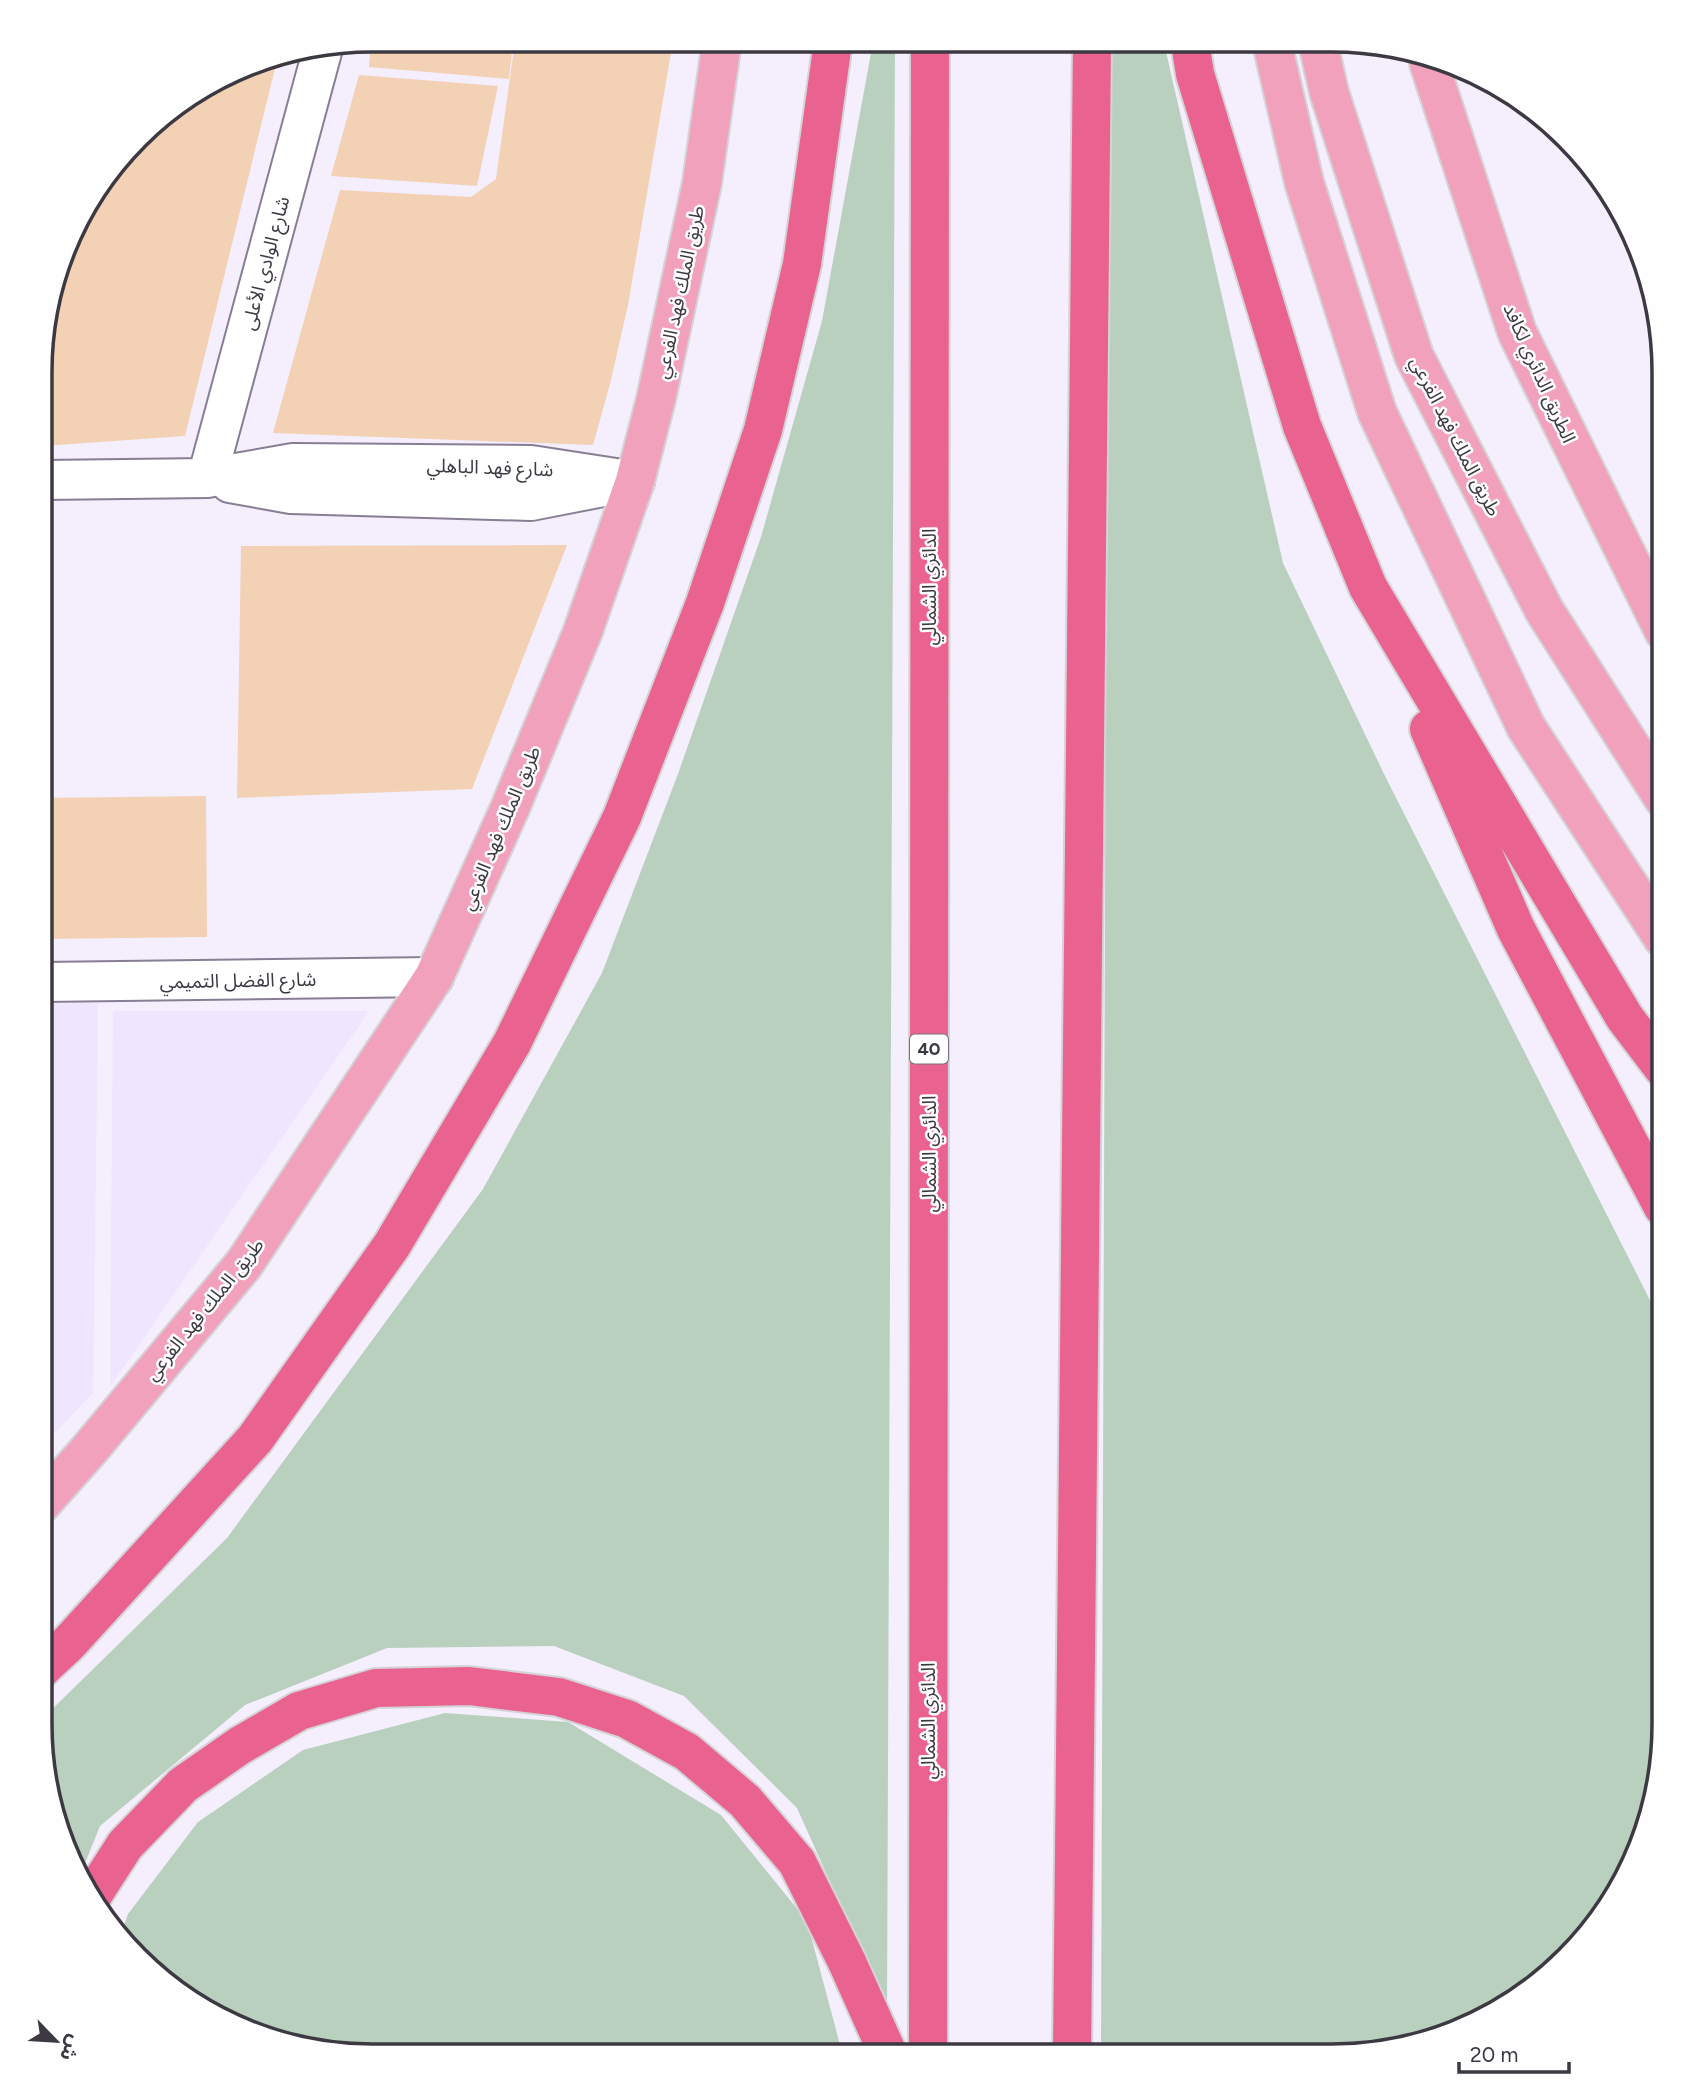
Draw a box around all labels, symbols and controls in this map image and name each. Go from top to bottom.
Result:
street label: شارع الوادي الأعلى [237,194,298,333]
street label: طريق الملك فهد الفرعي [650,203,712,381]
street label: الطريق الدائري لكافد [1495,300,1581,448]
street label: طريق الملك فهد الفرعي [1402,352,1506,522]
street label: شارع فهد الباهلي [426,454,554,485]
street label: الدائري الشمالي [918,529,944,645]
street label: طريق الملك فهد الفرعي [455,742,549,915]
street label: شارع الفضل التميمي [159,968,317,997]
road number: 40 [910,1034,948,1064]
street label: الدائري الشمالي [918,1096,944,1212]
street label: طريق الملك فهد الفرعي [140,1233,272,1387]
street label: الدائري الشمالي [917,1663,943,1779]
north arrow [21,2006,91,2076]
scale bar [1459,2030,1569,2074]
text: ش [55,2031,87,2065]
text: 20 m [1470,2042,1518,2067]

